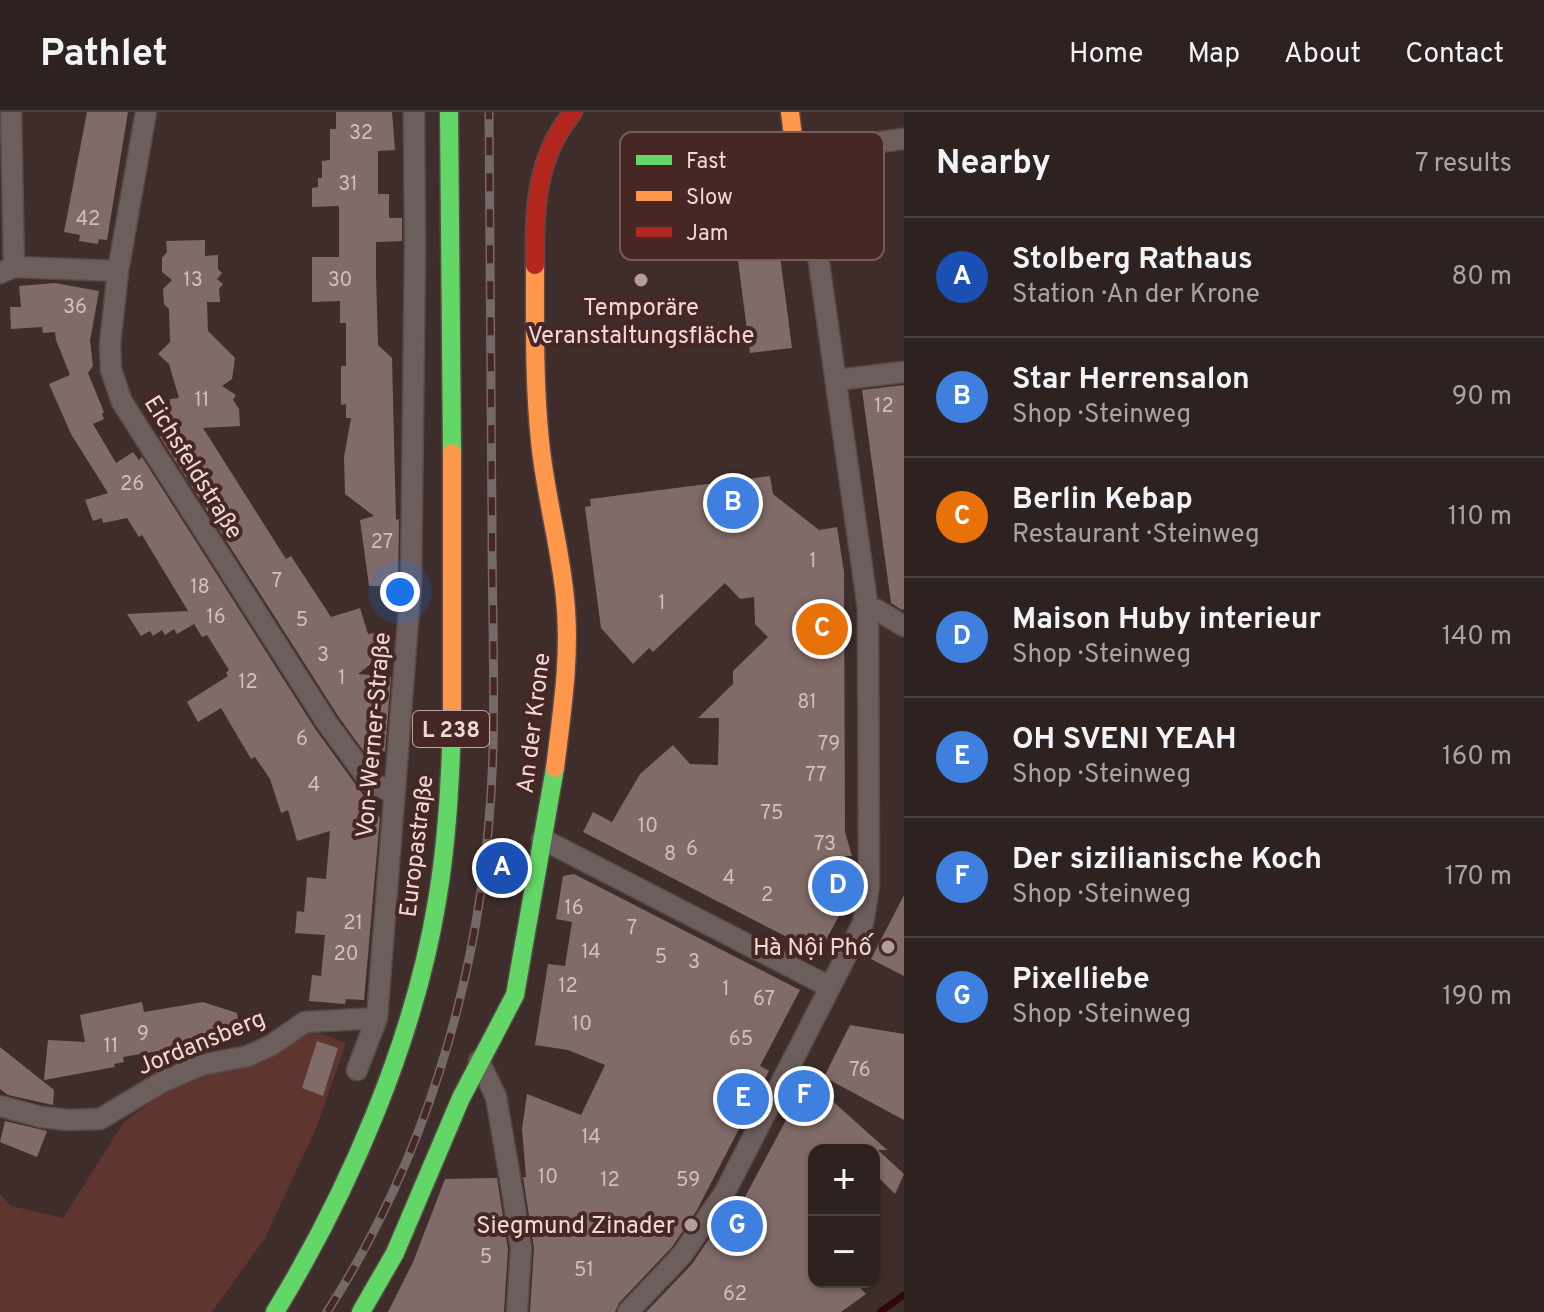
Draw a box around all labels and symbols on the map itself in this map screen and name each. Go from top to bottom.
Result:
house number: 32 [349,121,373,147]
legend [620,132,884,260]
text: Fast [686,149,727,176]
house number: 31 [338,172,358,198]
text: Slow [686,185,733,212]
house number: 42 [76,207,100,233]
text: Jam [686,221,729,248]
house number: 13 [183,268,203,294]
house number: 30 [328,268,352,294]
marker: Temporäre Veranstaltungsfläche [632,271,650,289]
place label: Temporäre Veranstaltungsfläche [528,294,754,352]
house number: 36 [63,295,87,321]
house number: 11 [195,388,209,414]
street label: Eichsfeldstraße [136,391,248,545]
house number: 12 [874,394,894,420]
house number: 26 [120,472,144,498]
pin: B [707,473,759,533]
house number: 27 [371,530,393,556]
house number: 1 [809,549,817,575]
house number: 7 [272,569,282,595]
your location [380,572,420,612]
house number: 18 [190,575,210,601]
house number: 1 [658,591,666,617]
pin: C [796,599,848,659]
house number: 16 [206,605,226,631]
house number: 5 [296,608,308,634]
street label: Von-Werner-Straße [351,631,399,839]
house number: 3 [317,643,329,669]
street label: An der Krone [511,651,559,795]
house number: 1 [338,666,346,692]
house number: 12 [238,670,258,696]
house number: 81 [797,690,817,716]
road number: L 238 [413,711,489,747]
house number: 6 [296,727,308,753]
house number: 79 [818,732,840,758]
house number: 77 [805,763,827,789]
house number: 4 [308,773,320,799]
street label: Europastraße [394,773,442,919]
house number: 75 [761,801,783,827]
house number: 10 [638,814,658,840]
house number: 73 [814,832,836,858]
house number: 6 [686,837,698,863]
pin: A [476,838,528,898]
house number: 8 [664,842,676,868]
pin: D [812,856,864,916]
house number: 4 [723,866,735,892]
house number: 2 [761,883,773,909]
house number: 16 [564,896,584,922]
house number: 21 [343,911,363,937]
house number: 7 [627,916,637,942]
place label: Hà Nội Phố [753,933,875,964]
marker: Hà Nội Phố [879,938,897,956]
house number: 14 [581,940,601,966]
house number: 20 [333,942,359,968]
house number: 5 [655,945,667,971]
house number: 3 [688,950,700,976]
house number: 12 [558,974,578,1000]
house number: 1 [722,977,730,1003]
house number: 67 [753,987,775,1013]
street label: Jordansberg [133,1005,270,1083]
house number: 10 [572,1012,592,1038]
house number: 9 [137,1022,149,1048]
house number: 65 [729,1027,753,1053]
house number: 11 [104,1034,118,1060]
house number: 76 [849,1058,871,1084]
pin: F [778,1066,830,1126]
pin: E [717,1069,769,1129]
house number: 14 [581,1125,601,1151]
house number: 10 [538,1165,558,1191]
house number: 12 [600,1168,620,1194]
house number: 59 [676,1168,700,1194]
pin: G [711,1196,763,1256]
place label: Siegmund Zinader [476,1212,675,1242]
marker: Siegmund Zinader [682,1216,700,1234]
house number: 5 [480,1245,492,1271]
house number: 51 [574,1258,594,1284]
house number: 62 [723,1282,747,1308]

